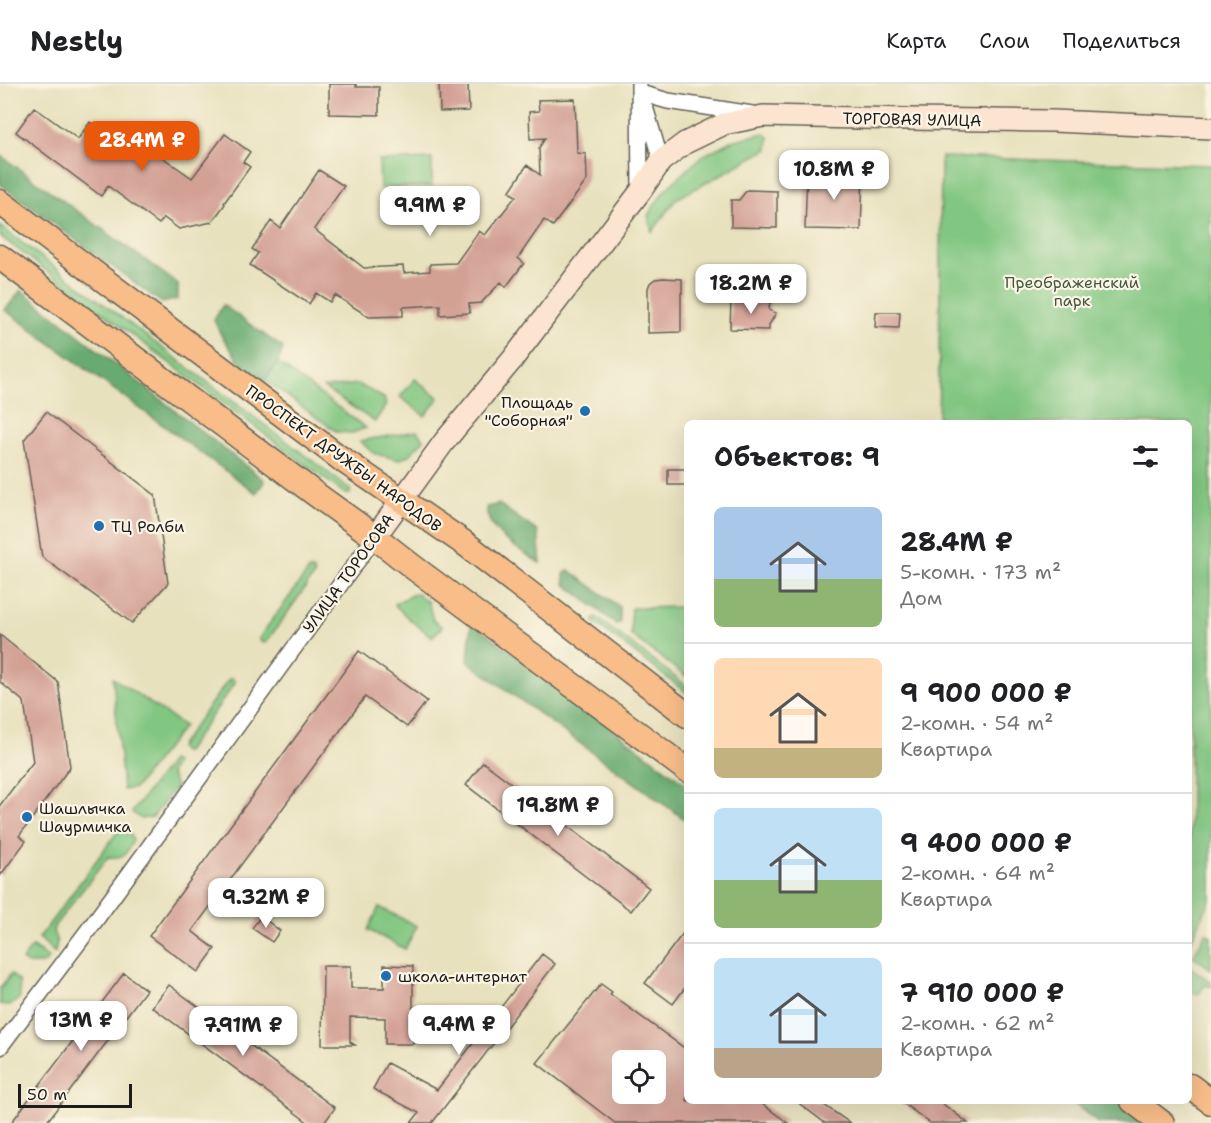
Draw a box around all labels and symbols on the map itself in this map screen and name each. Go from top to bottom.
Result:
street label: ТОРГОВАЯ УЛИЦА [842,108,982,131]
pin: 28.4M ₽ [87,121,197,172]
pin: 10.8M ₽ [779,150,889,201]
pin: 9.9M ₽ [381,186,479,237]
pin: 18.2M ₽ [696,264,806,315]
park label: Преображенский парк [1005,272,1139,311]
street label: ПРОСПЕКТ ДРУЖБЫ НАРОДОВ [242,380,446,537]
place label: Площадь "Соборная" [485,392,573,431]
marker: Площадь "Соборная" [578,404,592,418]
street label: УЛИЦА ТОРОСОВА [298,509,399,637]
place label: ТЦ Ролби [111,516,184,537]
marker: ТЦ Ролби [92,519,106,533]
pin: 19.8M ₽ [503,786,613,837]
place label: Шашлычка Шаурмичка [39,798,131,837]
marker: Шашлычка Шаурмичка [20,810,34,824]
pin: 9.32M ₽ [211,878,321,929]
place label: школа-интернат [398,966,528,987]
marker: школа-интернат [379,969,393,983]
pin: 13M ₽ [39,1001,123,1052]
pin: 9.4M ₽ [410,1005,508,1056]
pin: 7.91M ₽ [188,1006,298,1057]
scale bar [18,1081,132,1108]

